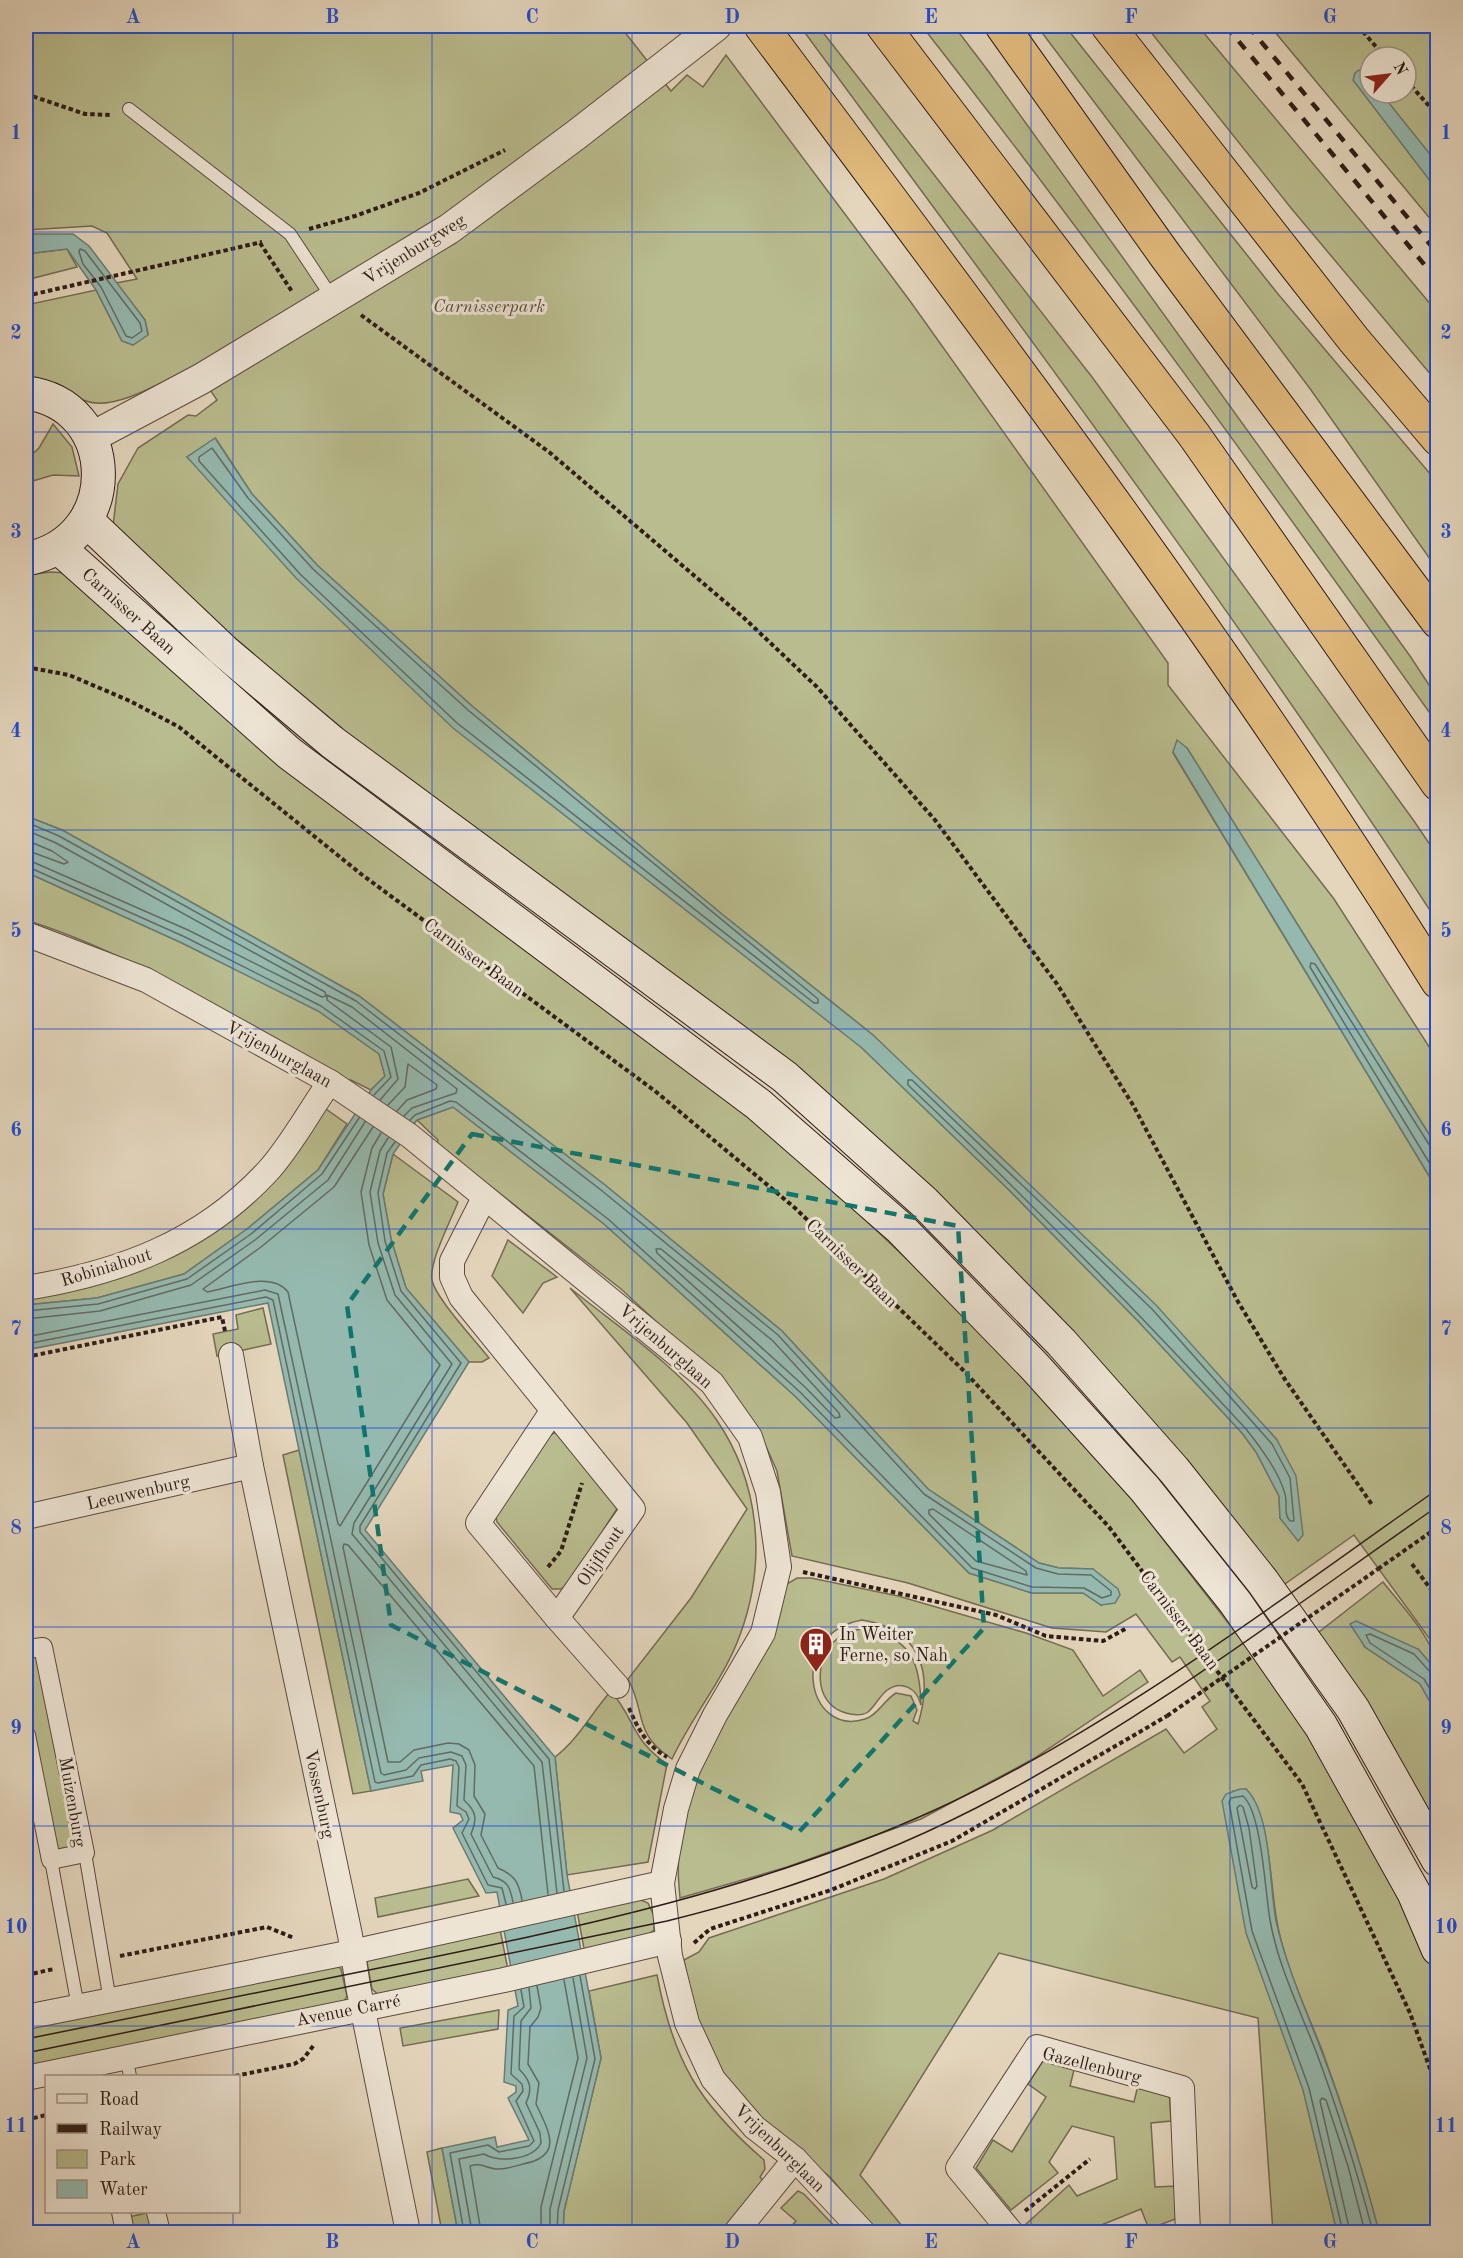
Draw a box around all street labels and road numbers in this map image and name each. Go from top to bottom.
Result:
street label: Vrijenburgweg [360,211,469,288]
street label: Carnisser Baan [78,565,179,658]
street label: Carnisser Baan [420,916,527,1000]
street label: Vrijenburglaan [222,1018,335,1092]
street label: Carnisser Baan [802,1216,901,1312]
street label: Robiniahout [59,1246,154,1290]
street label: Vrijenburglaan [615,1301,716,1392]
street label: Leeuwenburg [85,1472,192,1514]
street label: Olijfhout [574,1523,627,1590]
street label: Carnisser Baan [1136,1568,1222,1674]
street label: Vossenburg [301,1748,337,1841]
street label: Muizenburg [55,1756,89,1849]
street label: Avenue Carré [294,1992,402,2030]
street label: Gazellenburg [1040,2045,1144,2087]
street label: Vrijenburglaan [731,2101,828,2196]

